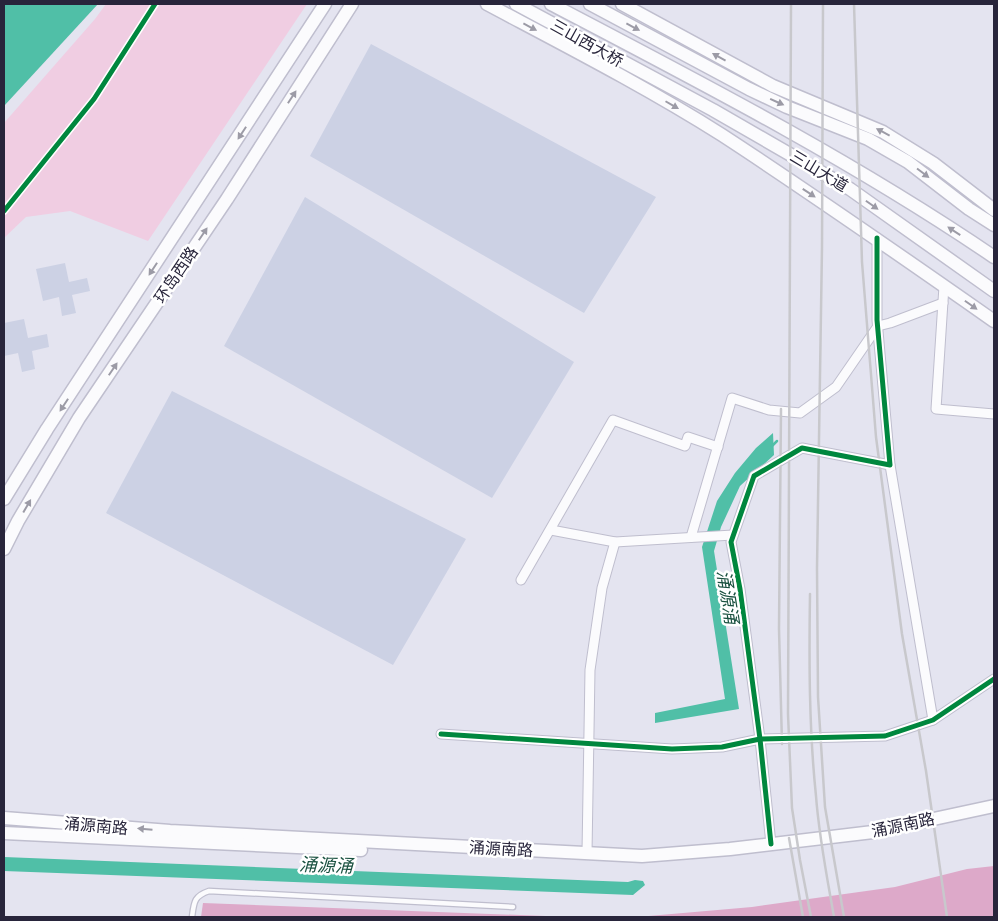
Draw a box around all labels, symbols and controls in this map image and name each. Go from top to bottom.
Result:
street label: 三山西大桥 [547,14,627,72]
one-way arrow [522,23,537,31]
one-way arrow [626,23,640,31]
one-way arrow [712,53,727,61]
one-way arrow [287,90,296,104]
one-way arrow [770,99,784,107]
one-way arrow [665,101,679,110]
one-way arrow [237,126,247,140]
one-way arrow [875,128,890,136]
street label: 三山大道 [786,146,852,196]
one-way arrow [916,167,929,178]
one-way arrow [802,188,815,198]
one-way arrow [866,200,879,210]
one-way arrow [947,226,960,235]
one-way arrow [199,227,208,240]
street label: 环岛西路 [149,243,203,307]
one-way arrow [148,262,158,276]
one-way arrow [964,300,978,310]
one-way arrow [108,362,118,375]
one-way arrow [59,398,68,411]
one-way arrow [22,499,31,513]
water label: 涌源涌 [712,569,744,627]
street label: 涌源南路 [870,808,936,842]
street label: 涌源南路 [63,813,129,839]
one-way arrow [137,825,153,833]
street label: 涌源南路 [468,837,534,861]
water label: 涌源涌 [299,853,355,878]

